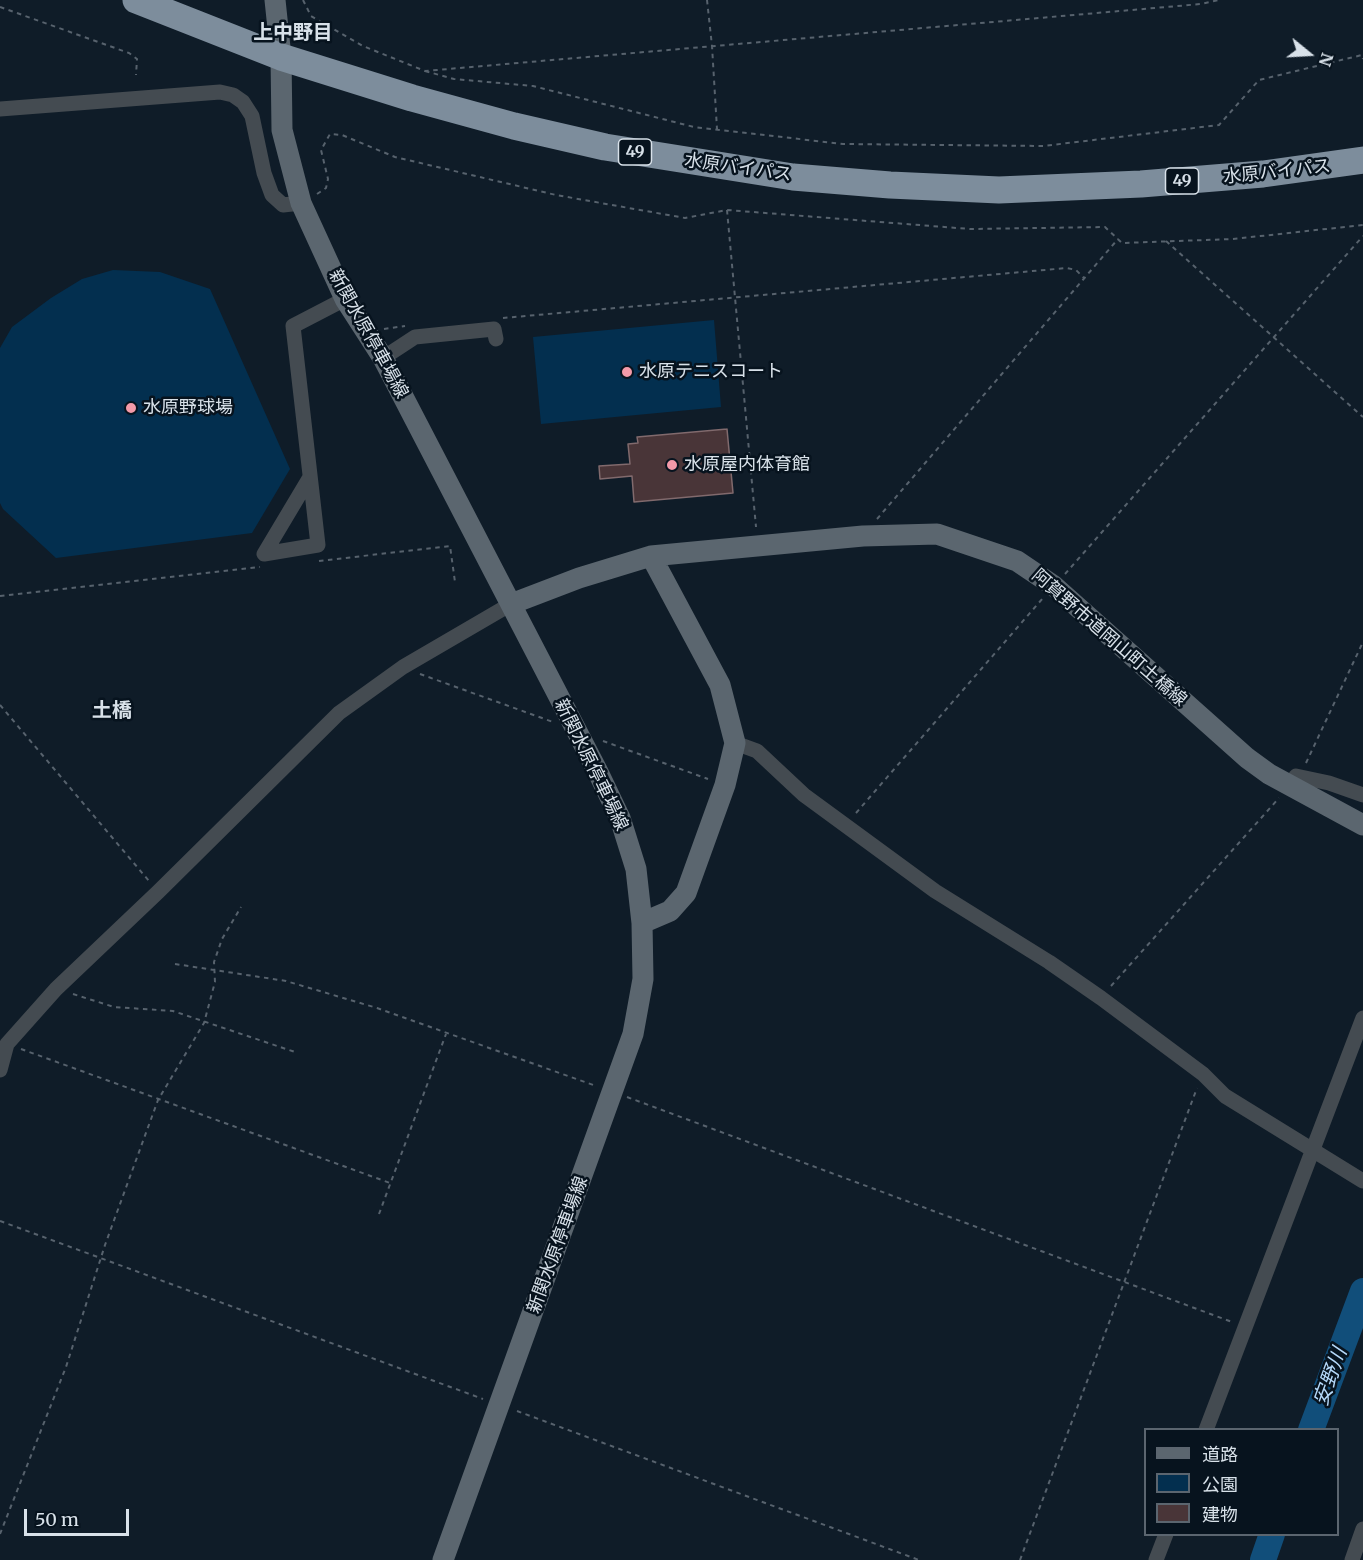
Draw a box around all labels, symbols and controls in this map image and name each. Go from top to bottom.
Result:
district label: 上中野目 [253,21,333,45]
north arrow [1279,24,1339,84]
text: N [1315,50,1338,69]
road number: 49 [618,139,652,165]
street label: 水原バイパス [683,150,793,186]
street label: 水原バイパス [1222,156,1332,188]
road number: 49 [1166,168,1198,194]
street label: 新関水原停車場線 [324,266,412,402]
place label: 水原テニスコート [639,361,783,383]
marker: 水原テニスコート [620,365,634,379]
place label: 水原野球場 [143,397,233,419]
marker: 水原野球場 [124,401,138,415]
place label: 水原屋内体育館 [684,454,810,476]
marker: 水原屋内体育館 [665,458,679,472]
street label: 阿賀野市道岡山町土橋線 [1027,565,1191,711]
street label: 新関水原停車場線 [550,696,632,834]
district label: 土橋 [92,699,132,723]
street label: 新関水原停車場線 [523,1174,593,1316]
water label: 安野川 [1309,1345,1353,1409]
legend [1144,1428,1339,1536]
text: 道路 [1202,1443,1238,1466]
text: 公園 [1202,1473,1238,1496]
scale bar [27,1497,132,1535]
text: 建物 [1202,1503,1238,1526]
text: 50 m [35,1508,79,1531]

